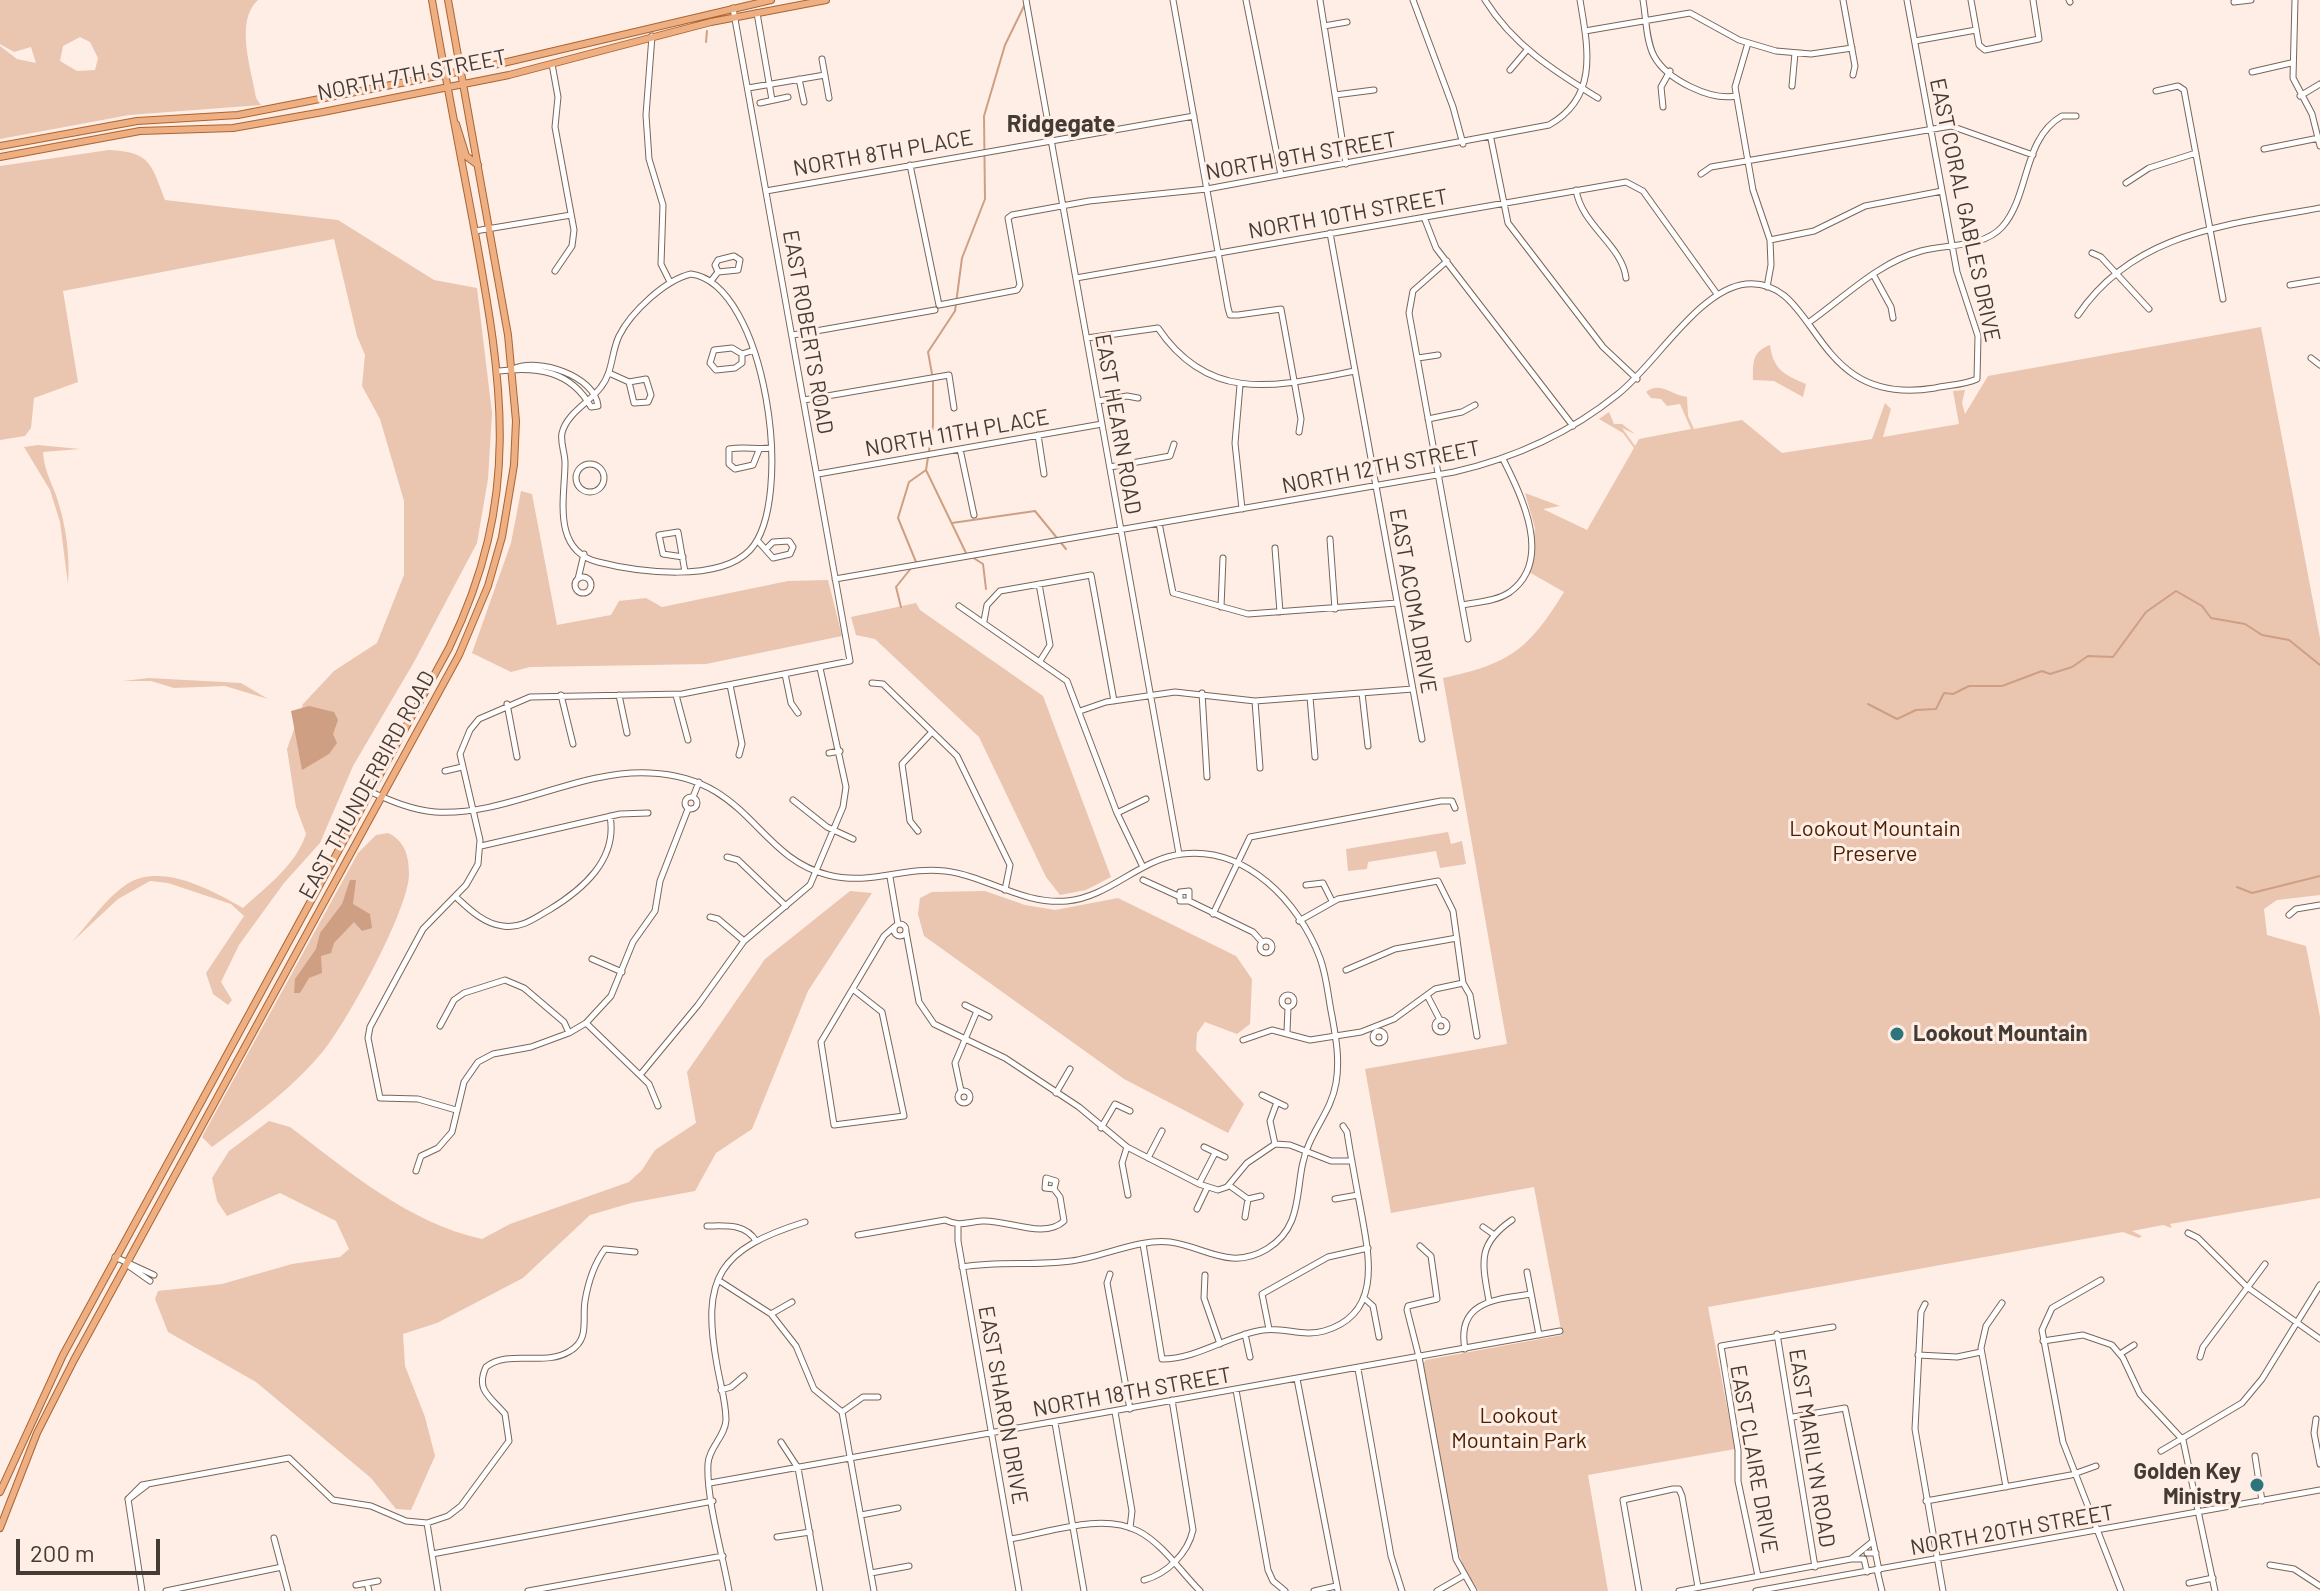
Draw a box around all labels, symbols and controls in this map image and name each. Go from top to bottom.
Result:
street label: NORTH 7TH STREET [315,44,509,106]
street label: EAST CORAL GABLES DRIVE [1924,76,2006,344]
district label: Ridgegate [1007,110,1115,138]
street label: NORTH 8TH PLACE [791,124,975,182]
street label: NORTH 9TH STREET [1203,126,1399,186]
street label: NORTH 10TH STREET [1246,183,1450,245]
street label: EAST ROBERTS ROAD [777,228,839,436]
street label: EAST HEARN ROAD [1089,332,1147,516]
street label: NORTH 11TH PLACE [863,404,1051,462]
street label: NORTH 12TH STREET [1280,435,1482,499]
street label: EAST ACOMA DRIVE [1384,506,1442,696]
street label: EAST THUNDERBIRD ROAD [293,667,441,903]
park label: Lookout Mountain Preserve [1789,816,1961,868]
place label: Lookout Mountain [1913,1021,2087,1047]
marker: Lookout Mountain [1888,1025,1906,1043]
street label: EAST SHARON DRIVE [973,1304,1033,1506]
street label: EAST MARILYN ROAD [1783,1347,1841,1549]
street label: NORTH 18TH STREET [1031,1362,1233,1422]
street label: EAST CLAIRE DRIVE [1724,1363,1784,1555]
park label: Lookout Mountain Park [1451,1403,1587,1454]
place label: Golden Key Ministry [2134,1459,2241,1510]
marker: Golden Key Ministry [2248,1476,2266,1494]
street label: NORTH 20TH STREET [1908,1499,2116,1561]
scale bar [20,1523,164,1573]
text: 200 m [30,1538,95,1567]

